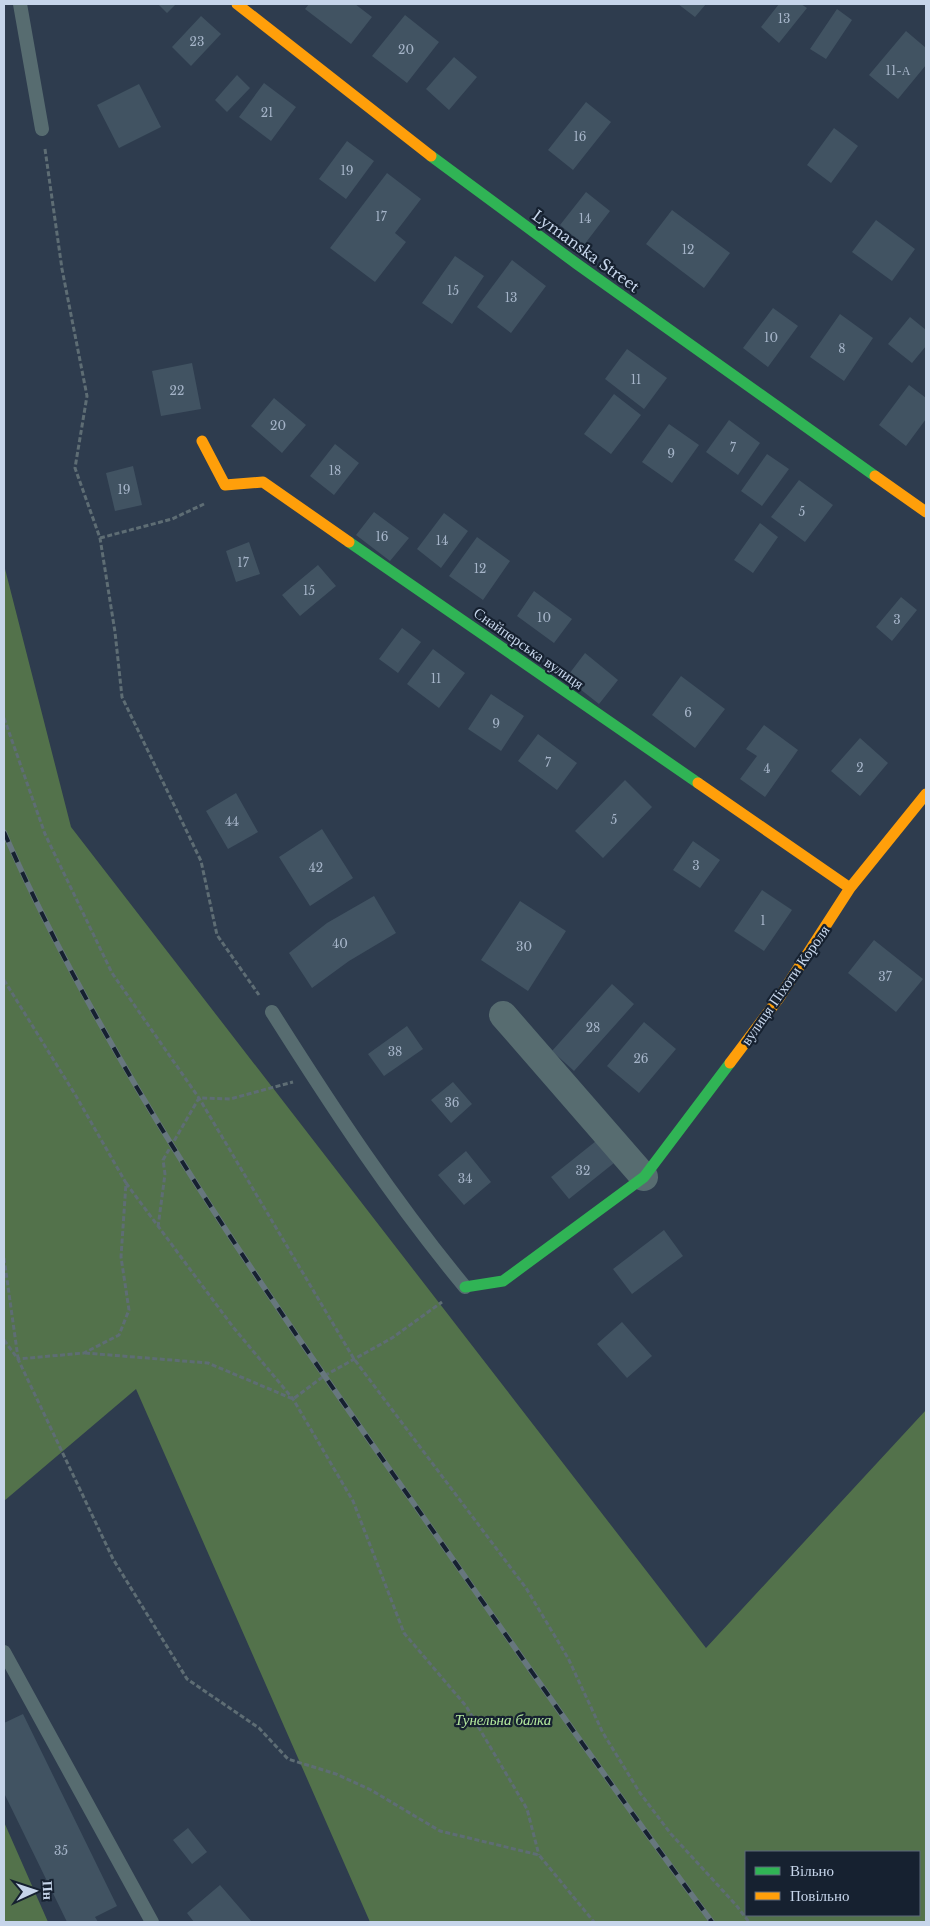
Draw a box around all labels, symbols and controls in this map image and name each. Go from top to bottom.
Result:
house number: 13 [778,11,790,26]
house number: 23 [190,34,204,49]
house number: 20 [398,42,414,57]
house number: 11-А [886,63,911,78]
house number: 21 [261,105,273,120]
house number: 16 [573,129,587,144]
house number: 19 [340,163,354,178]
street label: Lymanska Street [529,206,644,296]
house number: 17 [375,209,388,224]
house number: 14 [579,211,591,226]
house number: 12 [682,242,694,257]
house number: 15 [447,283,459,298]
house number: 13 [505,290,517,305]
house number: 10 [764,330,778,345]
house number: 8 [838,341,846,356]
house number: 11 [631,372,641,387]
house number: 22 [170,383,184,398]
house number: 20 [270,418,286,433]
house number: 7 [730,440,737,455]
house number: 9 [667,446,675,461]
house number: 18 [329,463,341,478]
house number: 19 [117,482,131,497]
house number: 5 [799,504,806,519]
house number: 16 [375,529,389,544]
house number: 14 [436,533,448,548]
house number: 17 [237,555,250,570]
house number: 12 [474,561,486,576]
house number: 15 [303,583,315,598]
street label: Снайперська вулиця [470,603,588,693]
house number: 10 [537,610,551,625]
house number: 3 [893,612,901,627]
house number: 11 [431,671,441,686]
house number: 6 [684,705,692,720]
house number: 9 [492,716,500,731]
house number: 7 [545,755,552,770]
house number: 2 [856,760,864,775]
house number: 4 [763,761,771,776]
house number: 5 [611,812,618,827]
house number: 44 [225,814,239,829]
house number: 3 [692,858,700,873]
house number: 42 [309,860,323,875]
house number: 1 [760,913,766,928]
street label: вулиця Піхоти Короля [736,921,834,1049]
house number: 40 [332,936,348,951]
house number: 30 [516,939,532,954]
house number: 37 [878,969,893,984]
house number: 28 [586,1020,600,1035]
house number: 38 [388,1044,402,1059]
house number: 26 [633,1051,649,1066]
house number: 36 [444,1095,460,1110]
house number: 32 [576,1163,590,1178]
house number: 34 [458,1171,472,1186]
park label: Тунельна балка [455,1710,551,1729]
house number: 35 [54,1843,68,1858]
legend [745,1851,920,1916]
text: Вільно [790,1861,834,1880]
north arrow [10,1866,60,1916]
text: Пн [38,1880,57,1900]
text: Повільно [790,1886,849,1905]

